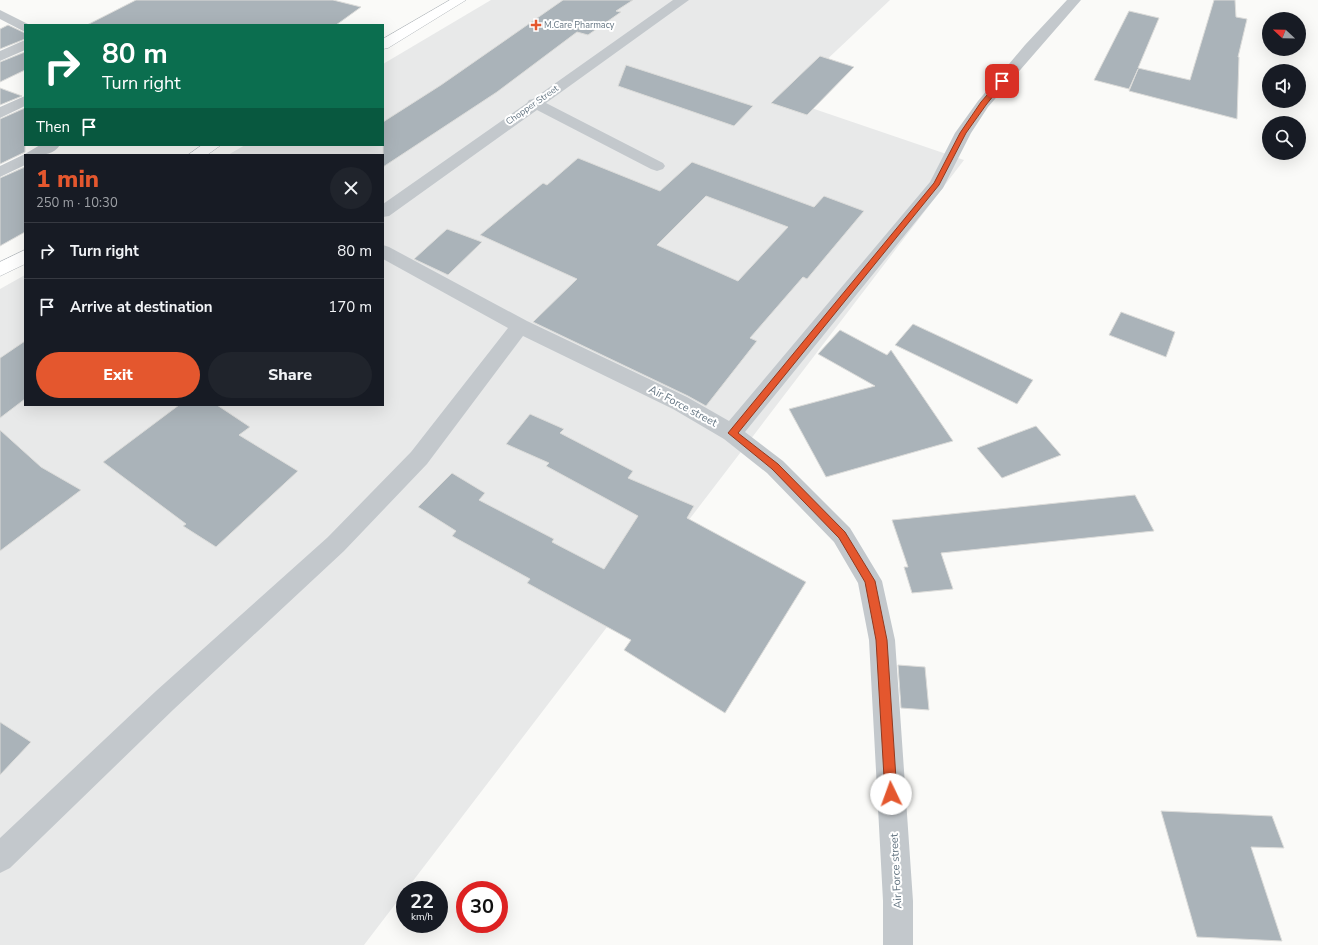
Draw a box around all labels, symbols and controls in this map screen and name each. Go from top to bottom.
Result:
north arrow [1262,12,1306,56]
map controls [1262,12,1306,160]
place label: M.Care Pharmacy [544,19,615,31]
marker: M.Care Pharmacy [531,20,541,30]
text: 80 m [102,35,168,73]
icon: right [36,40,88,92]
pin [985,64,1019,98]
button: sound [1262,64,1306,108]
icon: arrive [991,70,1013,92]
text: Turn right [102,71,181,95]
street label: Chopper Street [503,82,561,128]
icon: arrive [78,116,100,138]
button: search [1262,116,1306,160]
text: Then [36,117,70,137]
text: 1 min [36,163,99,195]
button: close [330,167,372,209]
text: 250 m · 10:30 [36,194,118,212]
icon: right [36,240,58,262]
text: Turn right [70,241,139,261]
text: 80 m [337,241,372,261]
icon: arrive [36,296,58,318]
text: Arrive at destination [70,297,213,317]
text: 170 m [328,297,372,317]
button: Exit [36,352,200,398]
button: Share [208,352,372,398]
street label: Air Force street [646,382,720,430]
position arrow [870,773,912,815]
street label: Air Force street [887,833,905,909]
speed limit sign: 30 [456,881,508,933]
text: 22 [410,888,434,915]
text: km/h [411,910,433,924]

